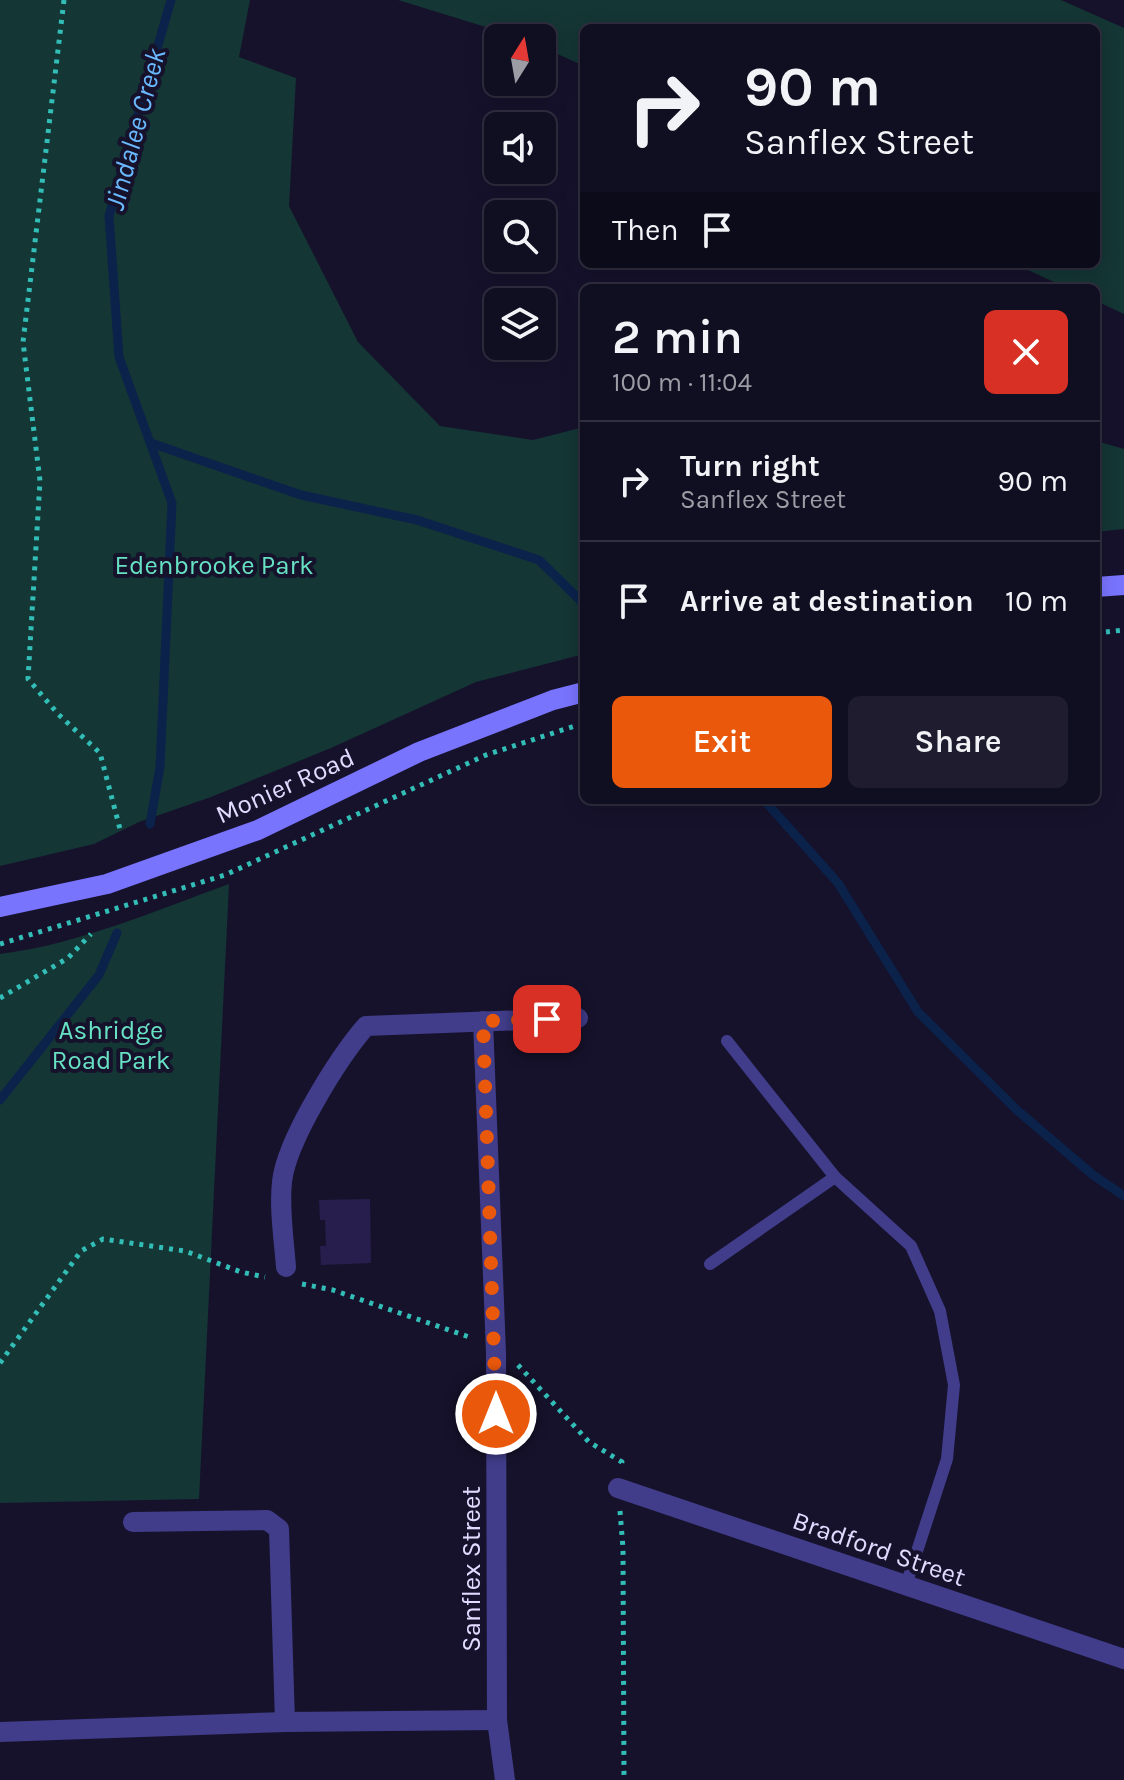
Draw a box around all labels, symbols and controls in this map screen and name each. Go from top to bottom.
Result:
north arrow [484,24,556,96]
map controls [484,24,556,360]
water label: Jindalee Creek [98,44,173,214]
text: 90 m [744,54,881,119]
icon: right [612,56,716,160]
button: sound [484,112,556,184]
text: Sanflex Street [744,121,974,163]
button: search [484,200,556,272]
icon: arrive [695,208,739,252]
text: Then [612,212,679,248]
button: layers [484,288,556,360]
text: 2 min [612,309,743,365]
button: close [984,310,1068,394]
text: 100 m · 11:04 [612,367,752,398]
text: Turn right [680,448,820,484]
icon: right [612,459,656,503]
text: 90 m [998,463,1068,499]
text: Sanflex Street [680,484,846,515]
park label: Edenbrooke Park [114,550,314,581]
icon: arrive [612,579,656,623]
text: Arrive at destination [680,583,974,619]
text: 10 m [1005,583,1068,619]
button: Exit [612,696,832,788]
button: Share [848,696,1068,788]
street label: Monier Road [211,742,359,830]
pin [513,985,581,1053]
icon: arrive [525,997,569,1041]
park label: Ashridge Road Park [52,1015,170,1076]
position arrow [454,1372,538,1456]
street label: Sanflex Street [456,1486,487,1652]
street label: Bradford Street [789,1505,970,1593]

